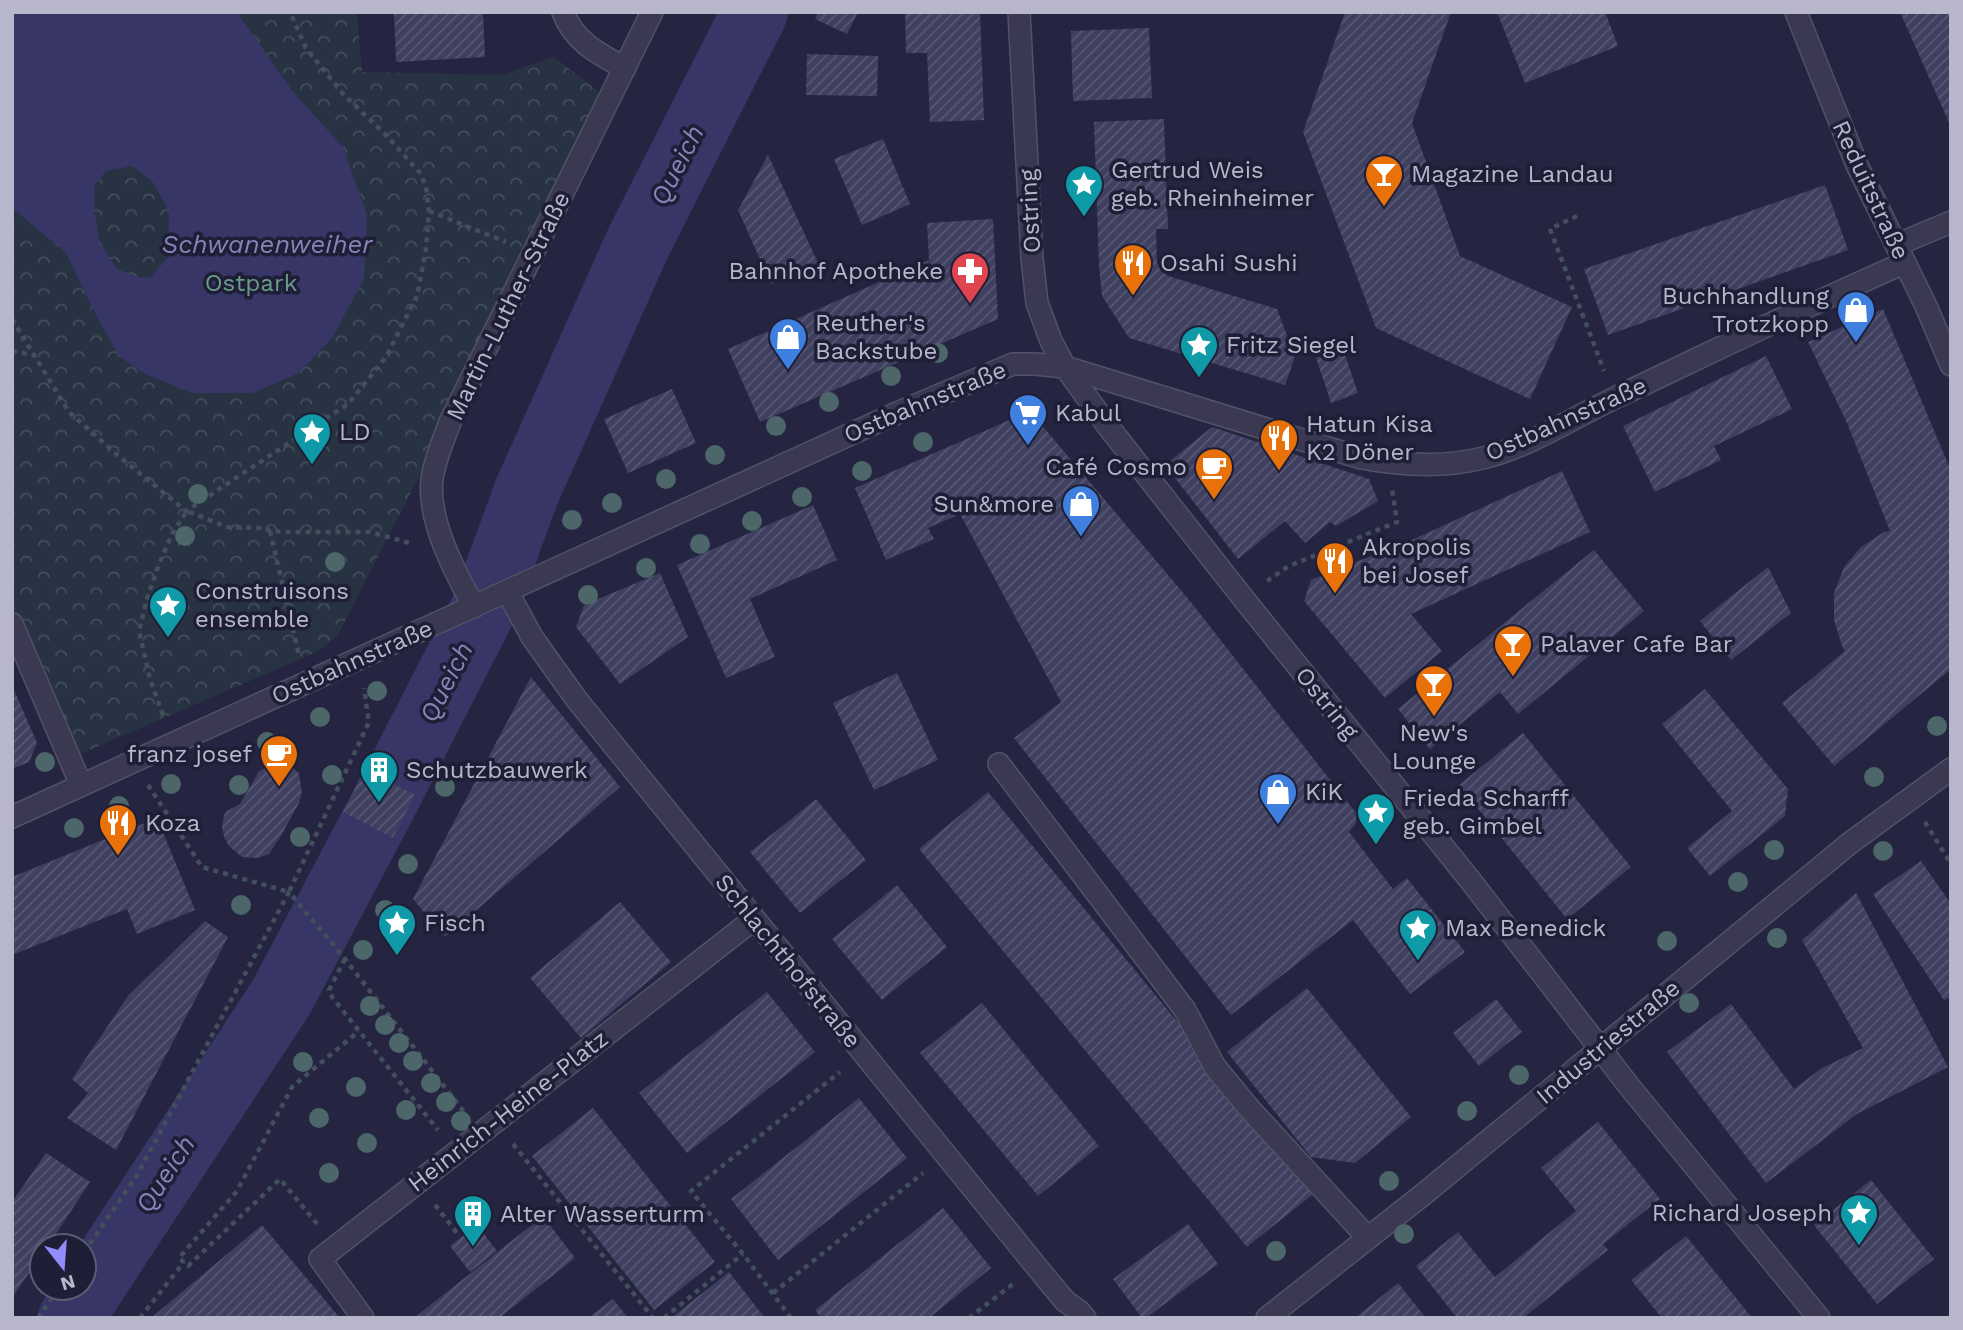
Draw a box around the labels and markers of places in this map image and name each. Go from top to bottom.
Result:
bar icon: Magazine Landau [1363,153,1405,208]
place label: Gertrud Weis geb. Rheinheimer [1111,156,1314,212]
place label: Magazine Landau [1411,160,1614,188]
place icon: Gertrud Weis geb. Rheinheimer [1063,163,1105,218]
restaurant icon: Osahi Sushi [1112,242,1154,297]
place label: Osahi Sushi [1160,249,1298,277]
pharmacy icon: Bahnhof Apotheke [949,250,991,305]
place label: Bahnhof Apotheke [728,257,943,285]
place label: Buchhandlung Trotzkopp [1662,282,1829,338]
shop icon: Buchhandlung Trotzkopp [1835,289,1877,344]
place label: Reuther's Backstube [815,309,937,365]
shop icon: Reuther's Backstube [767,316,809,371]
place icon: Fritz Siegel [1178,324,1220,379]
place label: Fritz Siegel [1226,331,1357,359]
supermarket icon: Kabul [1007,392,1049,447]
place label: Kabul [1055,399,1122,427]
place label: Hatun Kisa K2 Döner [1306,410,1433,466]
place icon: LD [291,411,333,466]
restaurant icon: Hatun Kisa K2 Döner [1258,417,1300,472]
place label: LD [339,418,371,446]
cafe icon: Café Cosmo [1193,446,1235,501]
place label: Café Cosmo [1045,453,1187,481]
shop icon: Sun&more [1060,483,1102,538]
place label: Sun&more [934,490,1054,518]
place label: Akropolis bei Josef [1362,533,1471,589]
restaurant icon: Akropolis bei Josef [1314,540,1356,595]
place label: Construisons ensemble [195,577,349,633]
place icon: Construisons ensemble [147,584,189,639]
bar icon: Palaver Cafe Bar [1492,623,1534,678]
place label: Palaver Cafe Bar [1540,630,1733,658]
bar icon: New's Lounge [1413,663,1455,718]
place label: New's Lounge [1392,719,1476,775]
cafe icon: franz josef [258,733,300,788]
place label: franz josef [127,740,253,768]
building icon: Schutzbauwerk [358,749,400,804]
place label: Schutzbauwerk [406,756,588,784]
shop icon: KiK [1257,771,1299,826]
place label: KiK [1305,778,1343,806]
place label: Frieda Scharff geb. Gimbel [1403,784,1569,840]
place icon: Frieda Scharff geb. Gimbel [1355,791,1397,846]
restaurant icon: Koza [97,802,139,857]
place label: Koza [145,809,200,837]
place icon: Fisch [376,902,418,957]
place icon: Max Benedick [1397,907,1439,962]
place label: Fisch [424,909,486,937]
place label: Max Benedick [1445,914,1607,942]
place icon: Richard Joseph [1838,1192,1880,1247]
building icon: Alter Wasserturm [452,1193,494,1248]
place label: Richard Joseph [1652,1199,1832,1227]
place label: Alter Wasserturm [500,1200,705,1228]

